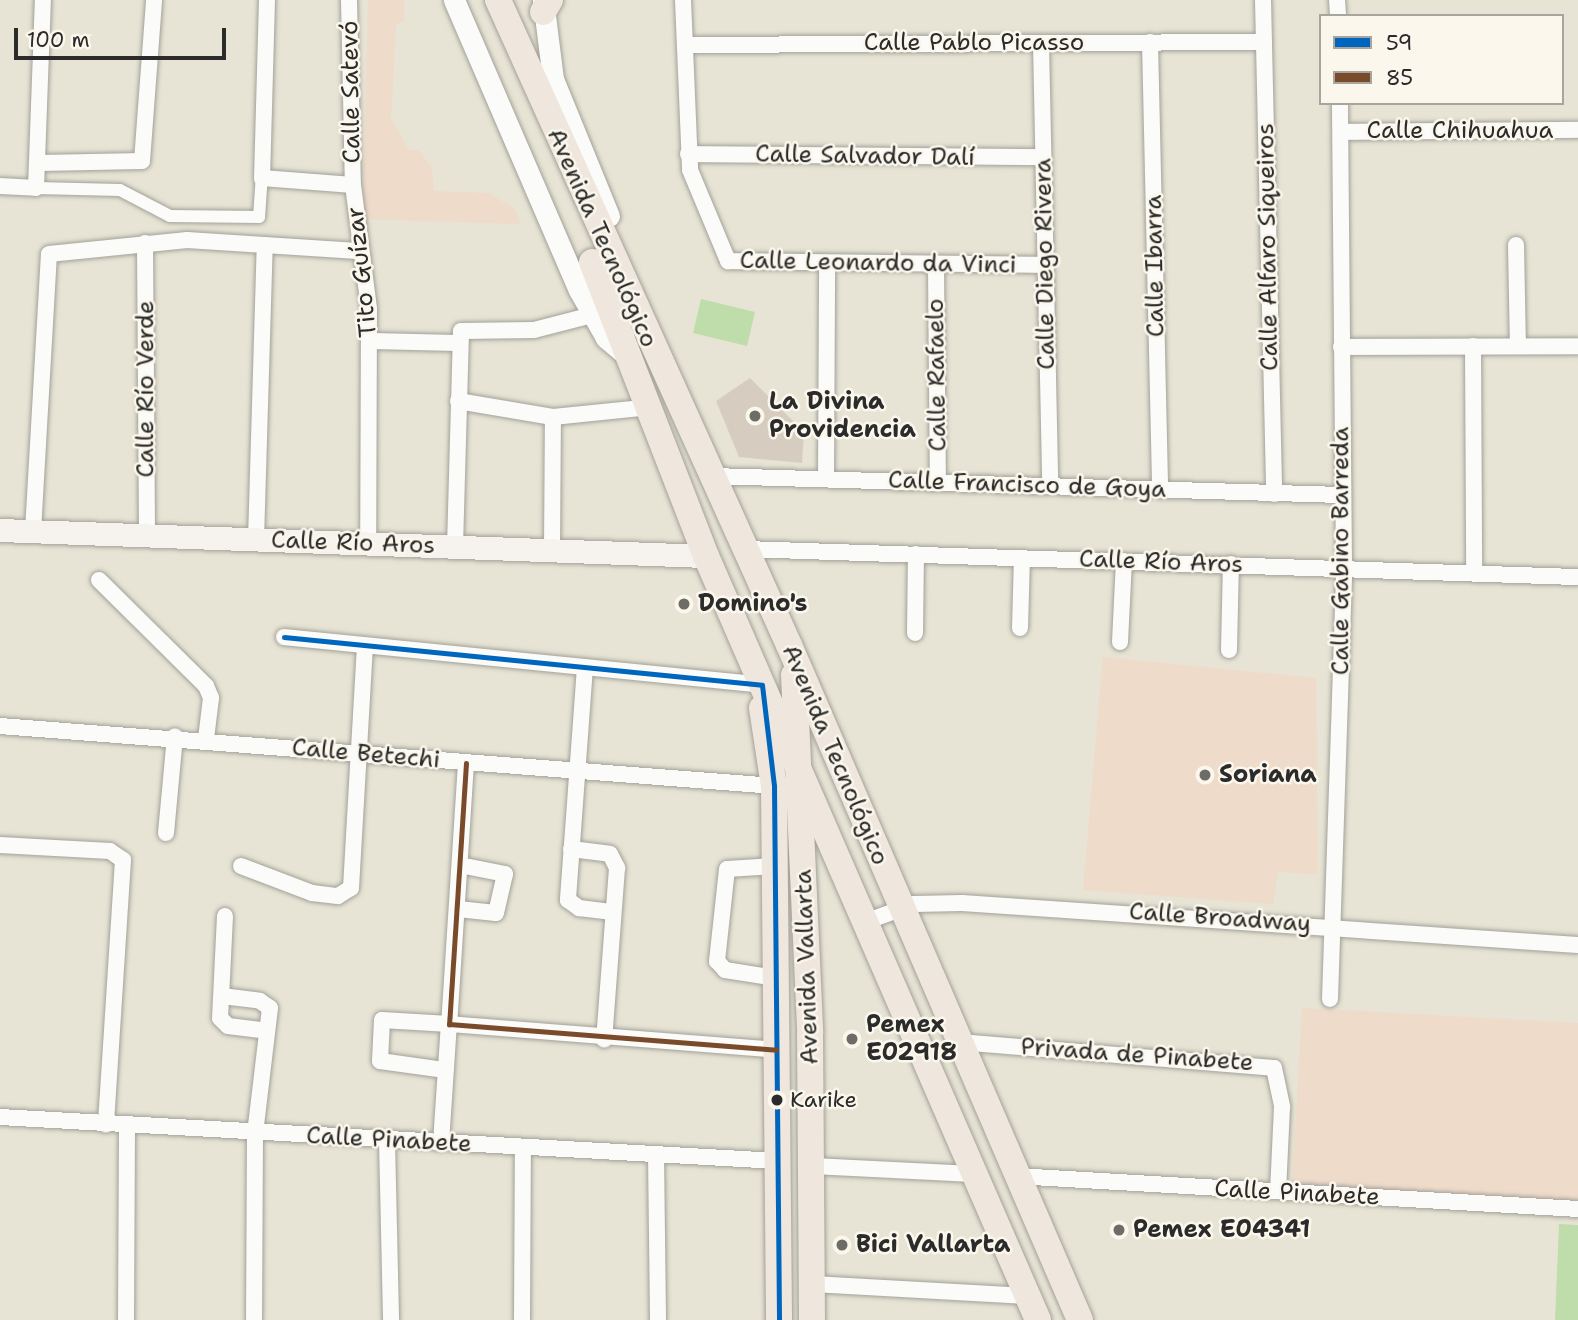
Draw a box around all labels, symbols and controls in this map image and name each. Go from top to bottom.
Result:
scale bar [18,14,229,58]
legend [1319,14,1564,105]
street label: Calle Satevó [335,20,367,164]
text: 100 m [27,26,90,54]
street label: Calle Pablo Picasso [864,29,1084,57]
text: 59 [1386,29,1413,57]
text: 85 [1386,64,1413,92]
street label: Calle Chihuahua [1367,117,1553,145]
street label: Calle Alfaro Siqueiros [1251,123,1285,371]
street label: Avenida Tecnológico [541,124,663,352]
street label: Calle Salvador Dalí [755,140,975,172]
street label: Calle Diego Rivera [1029,158,1061,370]
street label: Calle Ibarra [1139,195,1171,337]
street label: Tito Guízar [341,205,383,339]
street label: Calle Leonardo da Vinci [739,246,1017,280]
street label: Calle Rafaelo [921,298,953,452]
street label: Calle Río Verde [132,300,160,478]
place label: La Divina Providencia [769,388,916,444]
marker: La Divina Providencia [747,408,763,424]
street label: Calle Gabino Barreda [1327,427,1355,675]
street label: Calle Francisco de Goya [887,466,1167,504]
street label: Calle Río Aros [270,526,436,560]
street label: Calle Río Aros [1078,545,1244,579]
place label: Domino's [698,590,808,618]
marker: Domino's [676,596,692,612]
street label: Avenida Tecnológico [776,641,894,869]
street label: Calle Betechi [291,733,441,775]
place label: Soriana [1219,761,1317,789]
marker: Soriana [1197,767,1213,783]
street label: Avenida Vallarta [789,869,825,1065]
street label: Calle Broadway [1128,897,1312,939]
place label: Pemex E02918 [866,1011,957,1067]
marker: Pemex E02918 [844,1031,860,1047]
street label: Privada de Pinabete [1020,1032,1254,1078]
place label: Karike [790,1087,857,1113]
marker: Karike [770,1093,784,1107]
street label: Calle Pinabete [306,1121,472,1159]
street label: Calle Pinabete [1214,1174,1380,1212]
place label: Pemex E04341 [1133,1216,1310,1244]
marker: Pemex E04341 [1111,1222,1127,1238]
place label: Bici Vallarta [856,1231,1010,1259]
marker: Bici Vallarta [834,1237,850,1253]

